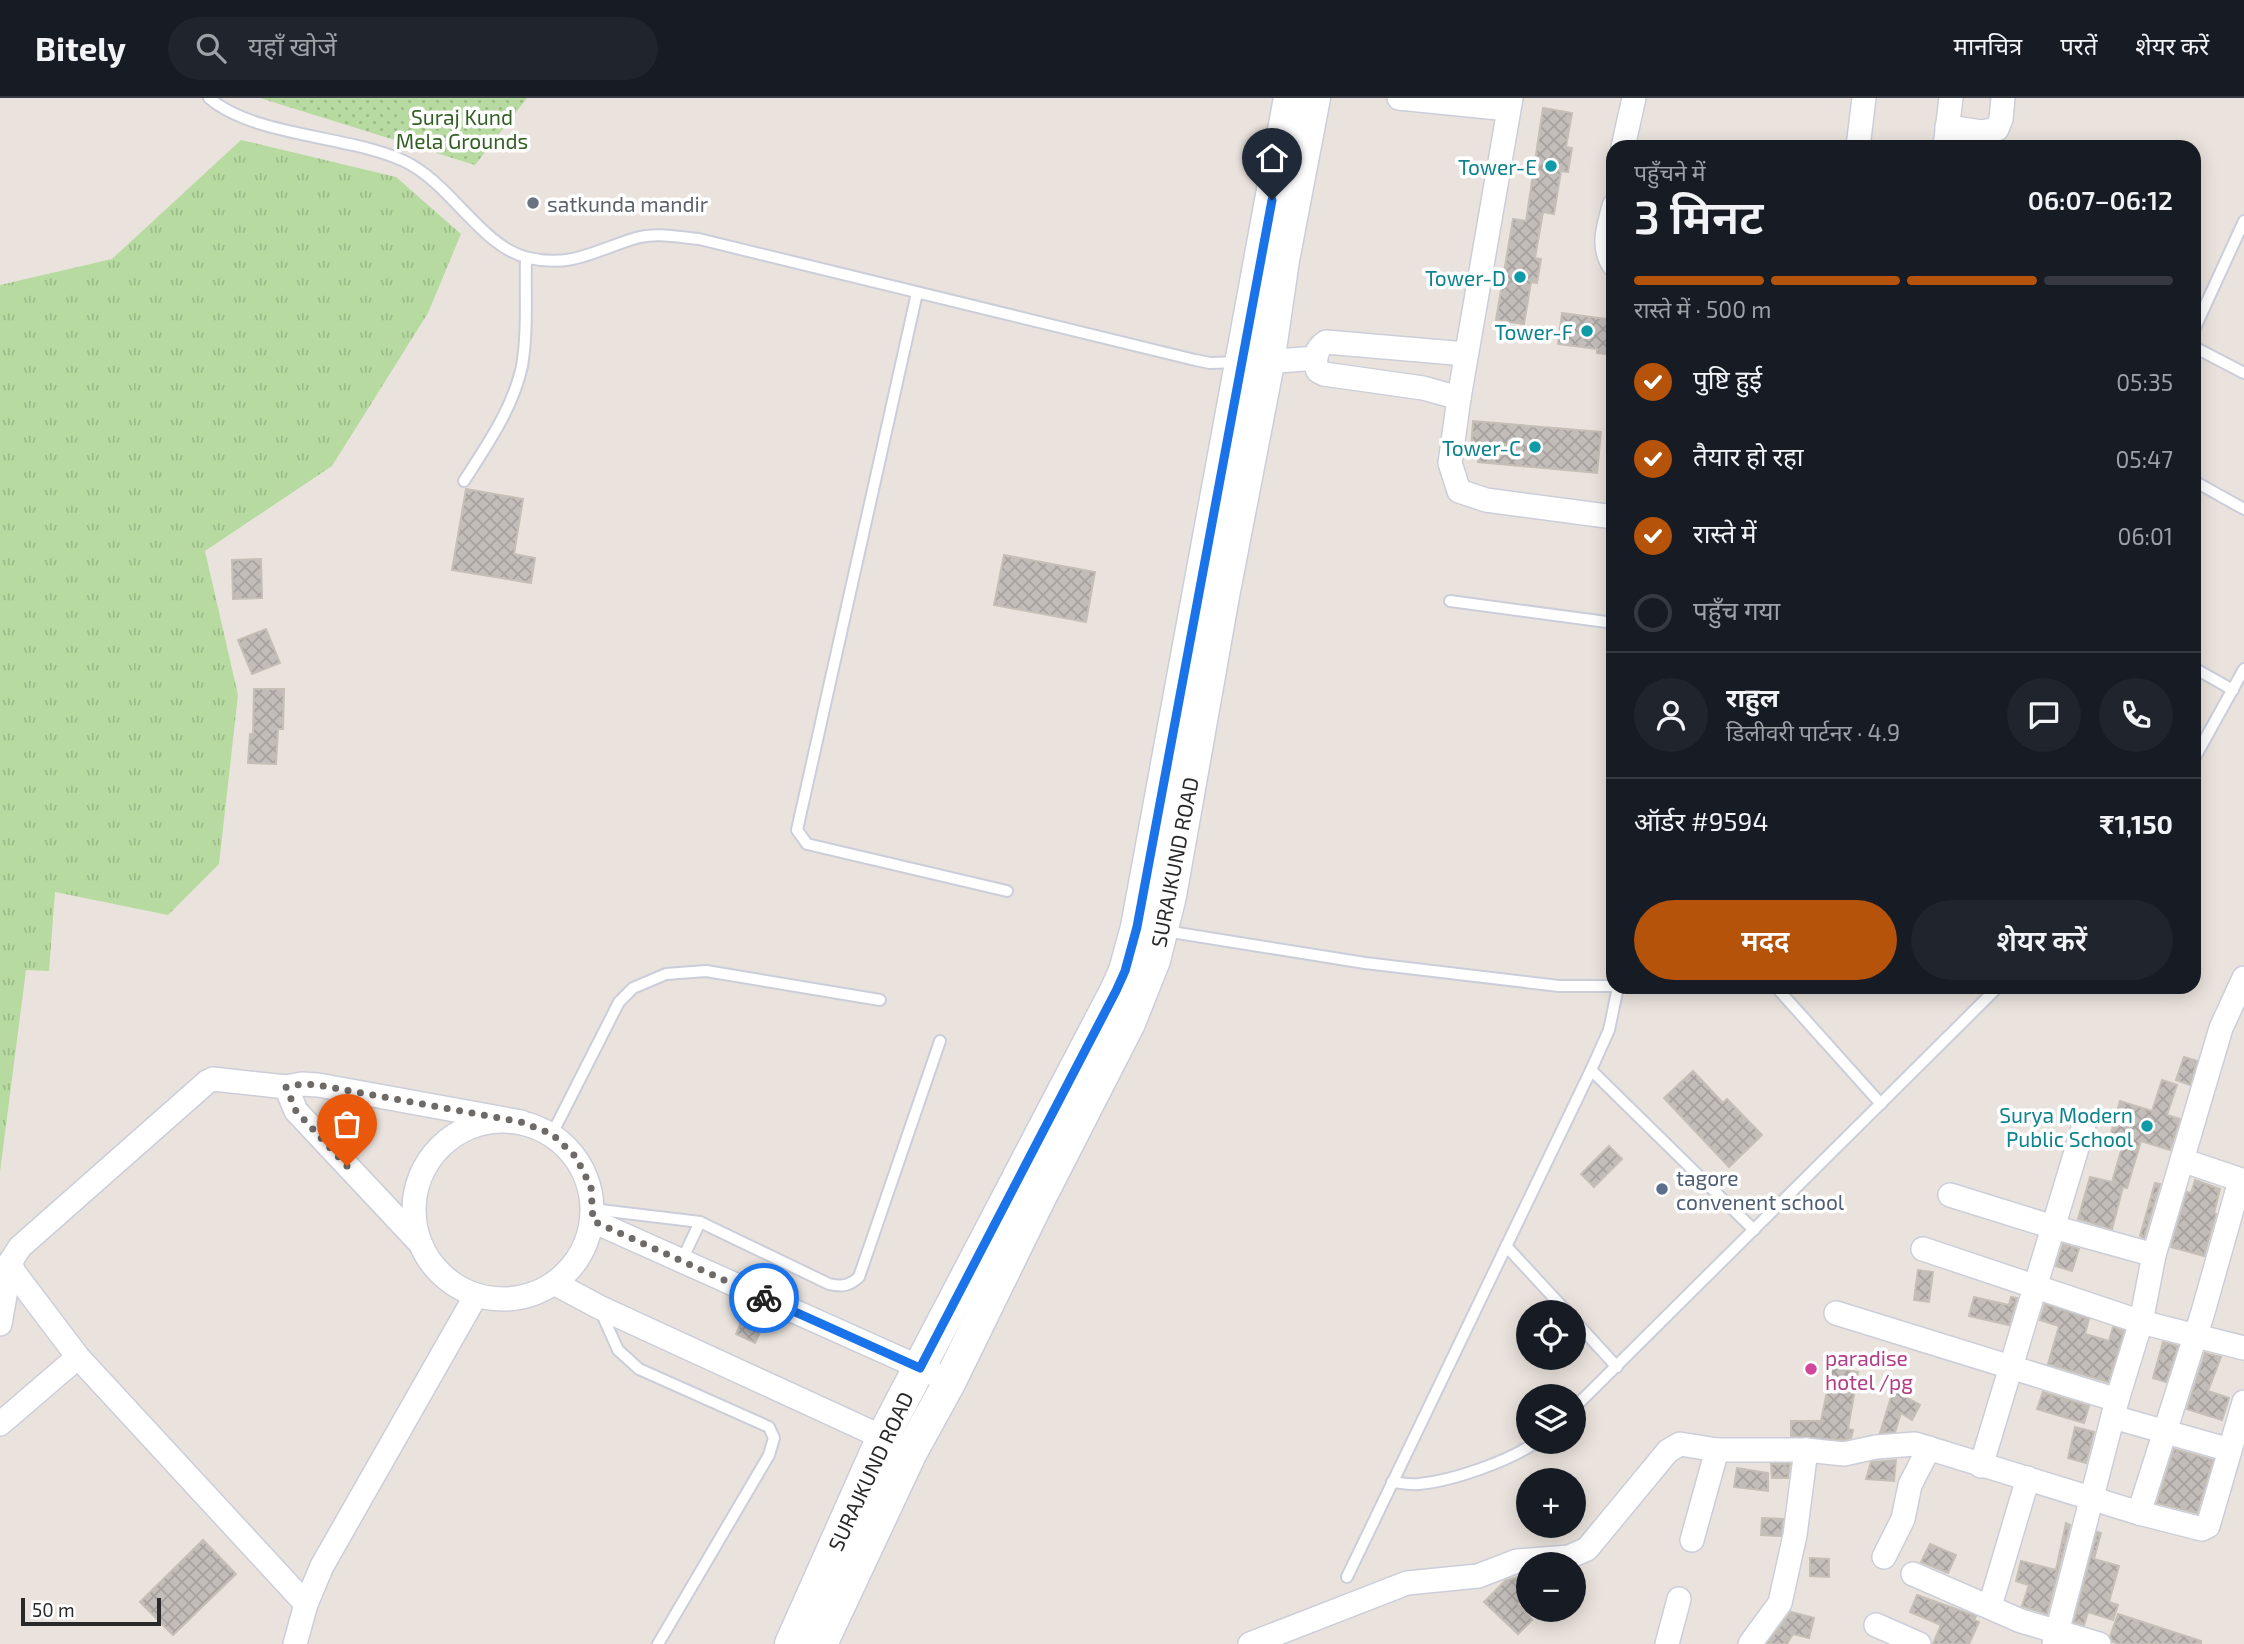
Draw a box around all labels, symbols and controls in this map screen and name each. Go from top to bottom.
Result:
search box [168,17,658,80]
text: Bitely [35,28,126,68]
icon: search [192,29,230,67]
text: यहाँ खोजें [248,30,337,61]
text: मानचित्र [1954,31,2022,60]
text: परतें [2060,31,2097,60]
text: शेयर करें [2135,31,2209,60]
park label: Suraj Kund Mela Grounds [396,104,528,153]
pin [1242,128,1302,200]
icon: home [1253,139,1291,177]
place label: Tower-E [1458,154,1537,179]
marker: Tower-E [1543,158,1559,174]
text: पहुँचने में [1634,158,1706,186]
text: 06:07–06:12 [2028,184,2173,215]
text: 3 मिनट [1634,188,1763,243]
place label: satkunda mandir [547,191,709,216]
marker: satkunda mandir [525,195,541,211]
place label: Tower-D [1425,265,1506,290]
marker: Tower-D [1512,269,1528,285]
text: रास्ते में · 500 m [1634,295,1771,323]
place label: Tower-F [1495,319,1573,344]
marker: Tower-F [1579,323,1595,339]
icon: check [1634,363,1672,401]
text: पुष्टि हुई [1693,363,1762,394]
text: 05:35 [2116,368,2173,396]
place label: Tower-C [1442,435,1521,460]
marker: Tower-C [1527,439,1543,455]
icon: check [1634,440,1672,478]
text: तैयार हो रहा [1693,440,1804,471]
text: 05:47 [2115,445,2173,473]
icon: check [1634,517,1672,555]
text: रास्ते में [1693,517,1757,548]
text: 06:01 [2118,522,2173,550]
text: पहुँच गया [1693,594,1780,625]
button: person [1634,678,1708,752]
button: chat [2007,678,2081,752]
button: phone [2099,678,2173,752]
text: राहुल [1726,681,1779,712]
text: डिलीवरी पार्टनर · 4.9 [1726,718,1900,746]
street label: SURAJKUND ROAD [1145,775,1203,949]
text: ऑर्डर #9594 [1634,805,1768,836]
text: ₹1,150 [2099,808,2173,839]
button: मदद [1634,900,1897,980]
button: शेयर करें [1911,900,2173,980]
pin [317,1094,377,1166]
place label: Surya Modern Public School [1999,1102,2134,1151]
icon: bag [328,1105,366,1143]
marker: Surya Modern Public School [2139,1118,2155,1134]
place label: tagore convenent school [1676,1165,1845,1214]
marker: tagore convenent school [1654,1181,1670,1197]
courier [729,1263,799,1333]
icon: bike [745,1279,783,1317]
map controls [1516,1300,1586,1622]
button: locate [1516,1300,1586,1370]
place label: paradise hotel /pg [1825,1345,1913,1394]
marker: paradise hotel /pg [1803,1361,1819,1377]
button: layers [1516,1384,1586,1454]
street label: SURAJKUND ROAD [822,1387,918,1555]
button: + [1516,1468,1586,1538]
button: − [1516,1552,1586,1622]
scale bar [21,1595,161,1627]
text: 50 m [32,1598,75,1621]

